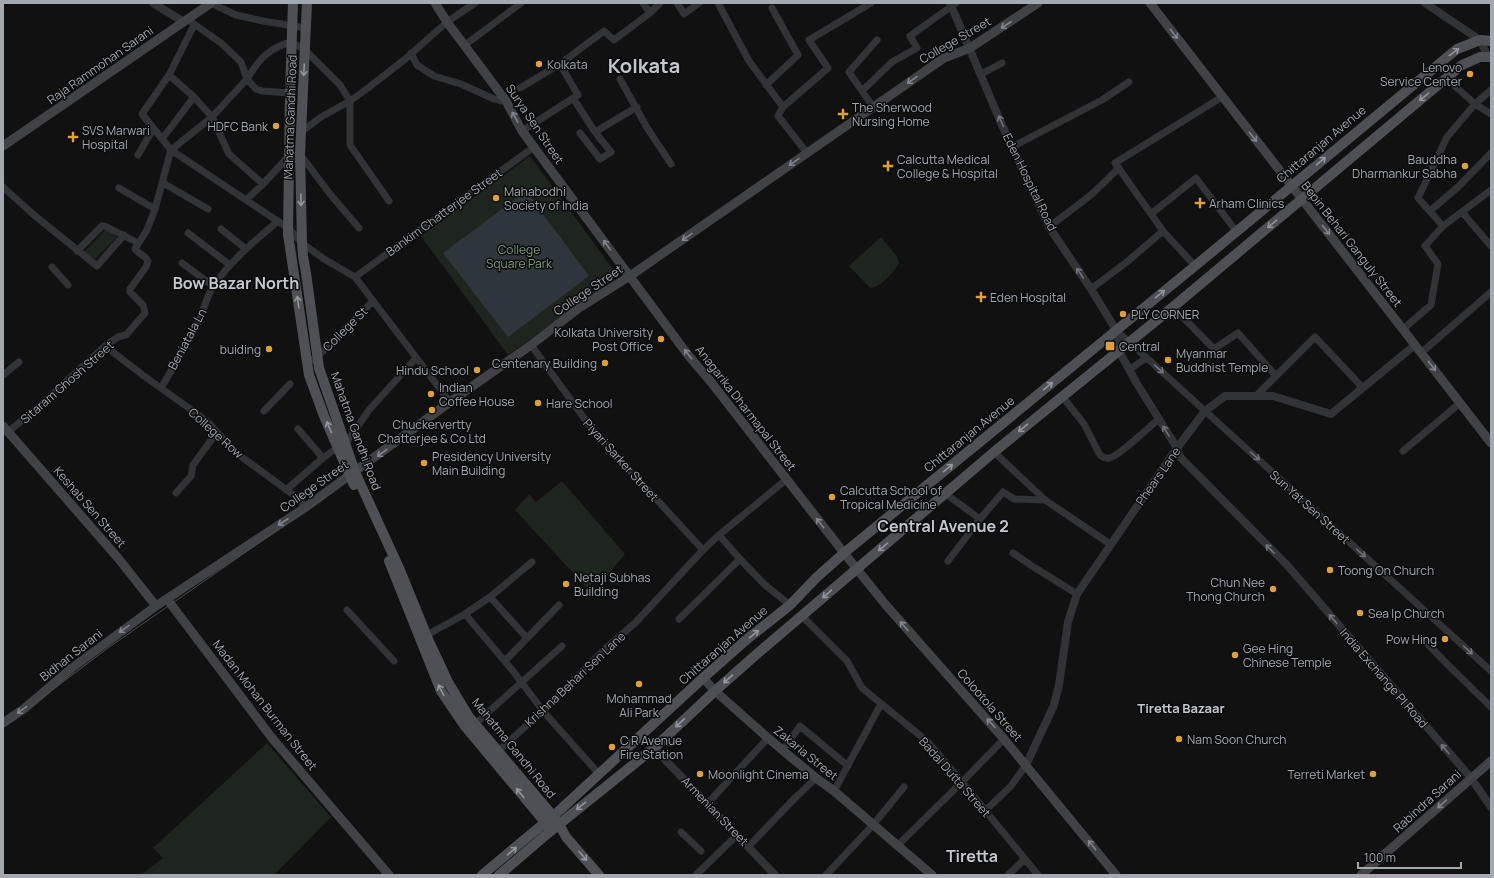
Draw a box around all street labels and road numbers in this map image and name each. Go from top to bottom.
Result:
street label: College Street [916,13,994,67]
street label: Raja Rammohan Sarani [44,22,156,108]
street label: Mahatma Gandhi Road [279,54,301,180]
street label: Surya Sen Street [502,81,568,167]
street label: Chittaranjan Avenue [1273,101,1369,187]
street label: Eden Hospital Road [999,130,1061,234]
street label: Bankim Chatterjee Street [382,164,506,260]
street label: Bepin Behari Ganguly Street [1298,178,1406,310]
street label: College Street [550,260,626,319]
street label: College St [319,303,371,355]
street label: Beniatala Ln [164,305,210,373]
street label: Sitaram Ghosh Street [17,337,118,427]
street label: Anagarika Dharmapal Street [692,342,800,474]
street label: Mahatma Gandhi Road [327,370,385,492]
street label: Chittaranjan Avenue [920,392,1018,476]
street label: College Row [185,404,247,462]
street label: Piyari Sarker Street [579,415,663,505]
street label: Phears Lane [1132,443,1184,509]
street label: College Street [276,456,352,516]
street label: Keshab Sen Street [50,463,130,551]
street label: Sun Yat Sen Street [1266,466,1354,548]
street label: Chittaranjan Avenue [675,602,771,688]
street label: Bidhan Sarani [36,625,106,685]
street label: India Exchange PI Road [1336,625,1432,731]
street label: Krishna Behari Sen Lane [521,628,629,730]
street label: Madan Mohan Burman Street [209,636,321,774]
street label: Colootola Street [954,665,1027,745]
street label: Mahatma Gandhi Road [468,694,560,802]
street label: Zakaria Street [770,722,842,784]
street label: Badal Dutta Street [915,733,995,821]
street label: Rabindra Sarani [1389,766,1465,836]
street label: Armenian Street [678,773,753,850]

